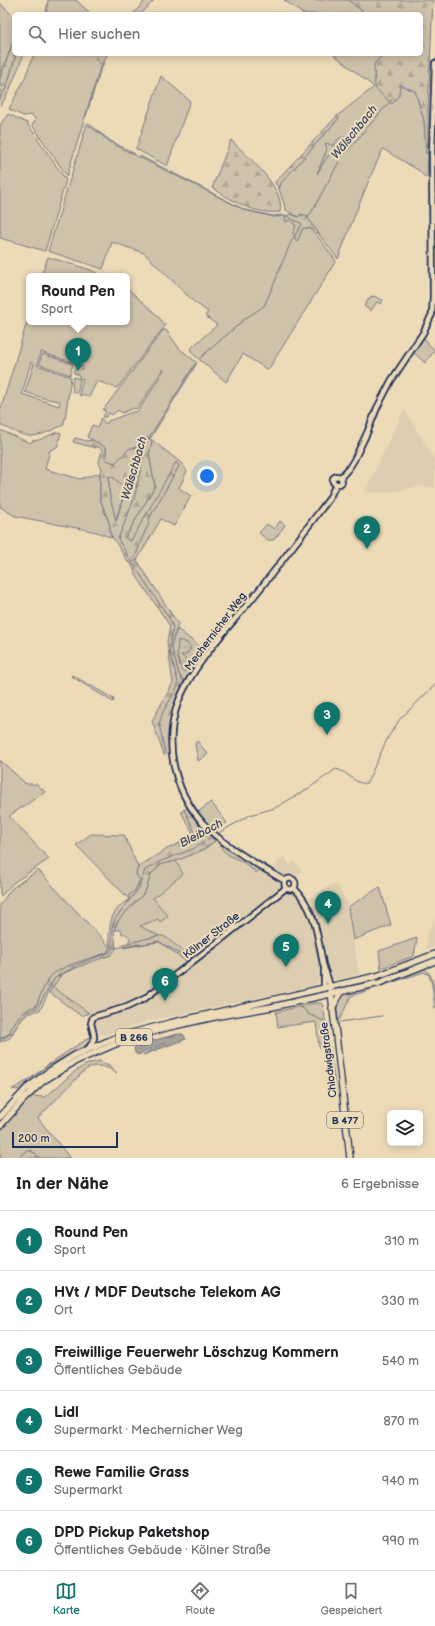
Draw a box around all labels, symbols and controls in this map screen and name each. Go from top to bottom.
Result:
search box [12,12,423,56]
icon: search [26,23,48,45]
text: Hier suchen [58,25,140,44]
water label: Wälschbach [328,102,381,162]
popup [26,273,130,325]
text: Round Pen [41,282,115,301]
text: Sport [41,301,73,317]
pin: 1 [65,338,91,371]
water label: Wälschbach [118,434,151,502]
your location [197,466,217,486]
pin: 2 [354,516,380,549]
street label: Mechernicher Weg [182,590,249,673]
pin: 3 [314,702,340,735]
water label: Bleibach [177,816,226,851]
pin: 4 [315,891,341,924]
street label: Kölner Straße [181,909,242,961]
pin: 5 [273,934,299,967]
pin: 6 [152,968,178,1001]
street label: Chlodwigstraße [317,1021,340,1099]
road number: B 266 [116,1029,152,1045]
map controls [387,1110,423,1146]
button: layers [387,1110,423,1146]
road number: B 477 [327,1112,363,1128]
scale bar [12,1130,118,1149]
text: 200 m [18,1132,50,1145]
text: In der Nähe [16,1174,109,1194]
text: 6 Ergebnisse [341,1176,419,1192]
text: Round Pen [54,1223,128,1242]
text: 1 [26,1233,32,1249]
text: 310 m [384,1233,419,1249]
text: Sport [54,1242,86,1258]
text: HVt / MDF Deutsche Telekom AG [54,1283,281,1302]
text: 2 [25,1293,33,1309]
text: 330 m [381,1293,419,1309]
text: Ort [54,1302,73,1318]
text: Freiwillige Feuerwehr Löschzug Kommern [54,1343,339,1362]
text: 3 [25,1353,33,1369]
text: 540 m [382,1353,419,1369]
text: Öffentliches Gebäude [54,1362,182,1378]
text: Lidl [54,1403,79,1422]
text: 4 [25,1413,33,1429]
text: 870 m [383,1413,419,1429]
text: Supermarkt · Mechernicher Weg [54,1422,243,1438]
text: Rewe Familie Grass [54,1463,189,1482]
text: 5 [25,1473,33,1489]
text: 940 m [382,1473,419,1489]
text: Supermarkt [54,1482,123,1498]
text: DPD Pickup Paketshop [54,1523,210,1542]
text: 6 [25,1533,33,1549]
text: 990 m [382,1533,419,1549]
text: Öffentliches Gebäude · Kölner Straße [54,1542,271,1558]
tab: Karte [53,1580,80,1617]
tab: Route [185,1580,215,1617]
tab: Gespeichert [321,1580,382,1617]

